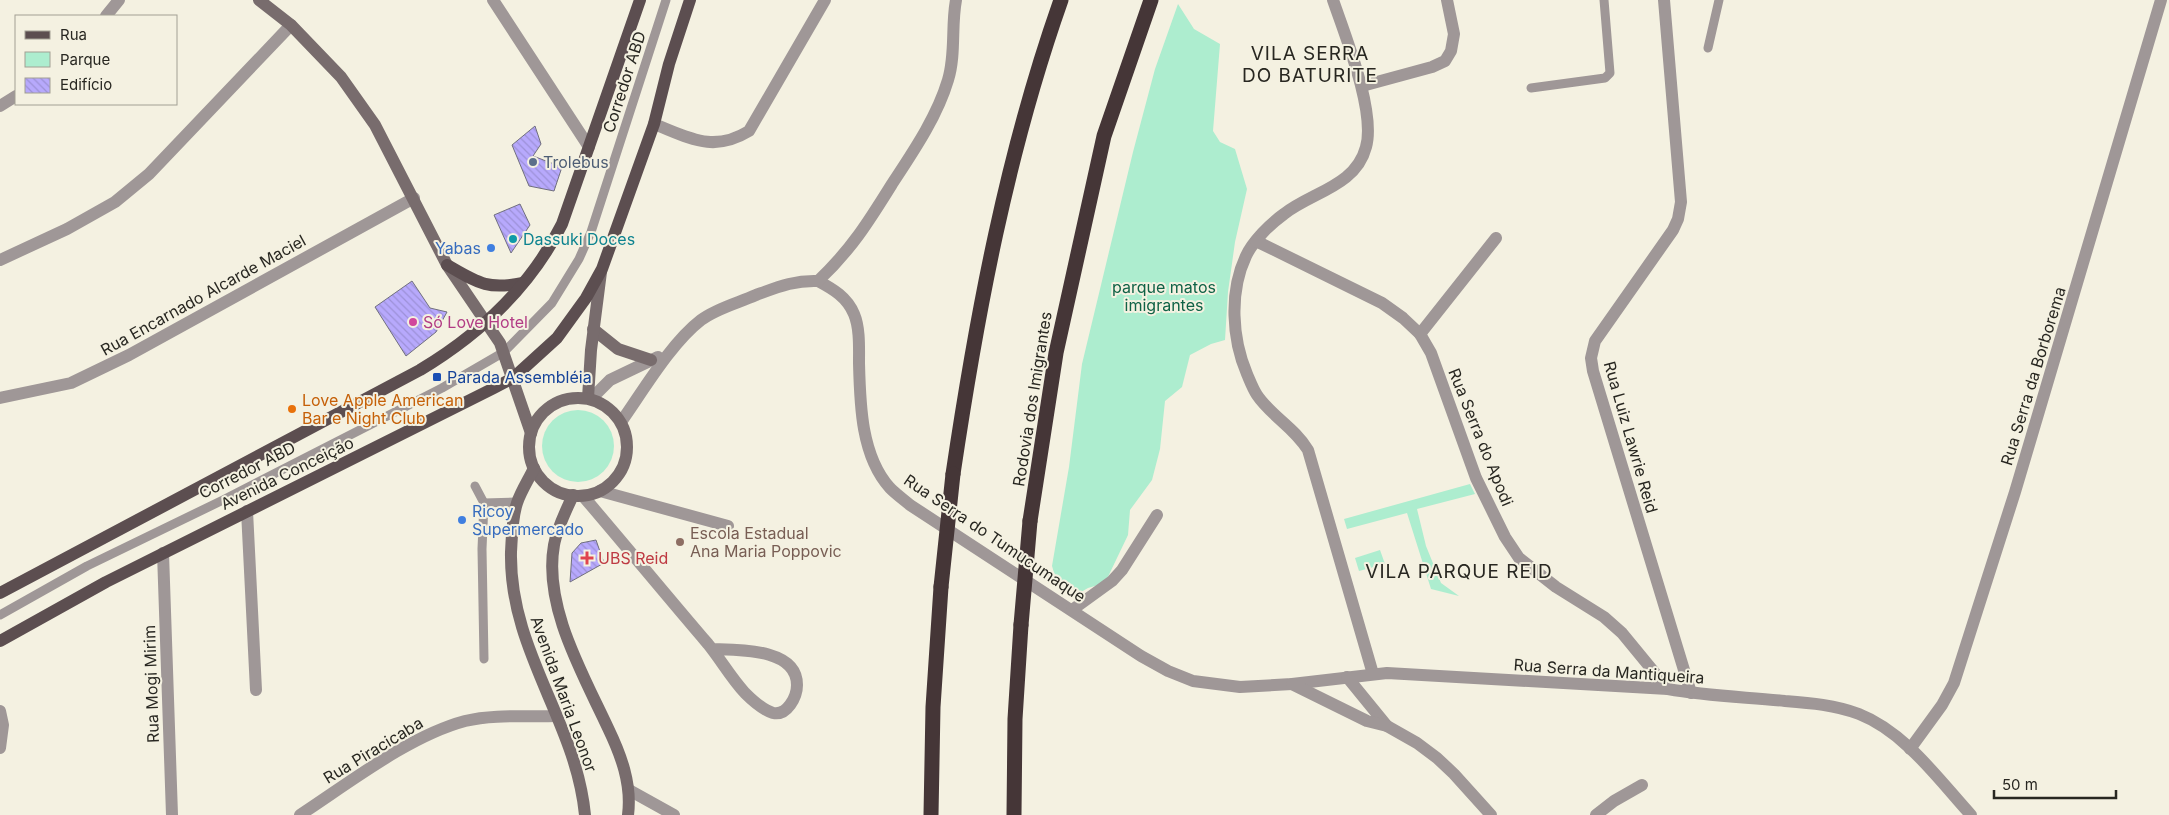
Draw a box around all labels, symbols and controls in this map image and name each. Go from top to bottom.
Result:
legend [15,15,178,105]
text: Rua [60,25,87,44]
street label: Corredor ABD [598,29,650,135]
district label: VILA SERRA DO BATURITE [1242,42,1378,87]
text: Parque [60,50,110,69]
text: Edifício [60,75,112,94]
place label: Trolebus [543,152,609,172]
marker: Trolebus [527,156,539,168]
place label: Dassuki Doces [523,229,635,249]
street label: Rua Encarnado Alcarde Maciel [97,230,309,360]
marker: Dassuki Doces [507,233,519,245]
place label: Yabas [435,238,481,258]
marker: Yabas [485,242,497,254]
park label: parque matos imigrantes [1112,277,1216,315]
street label: Rua Serra da Borborema [1996,284,2070,468]
street label: Rodovia dos Imigrantes [1008,310,1056,488]
place label: Só Love Hotel [423,312,528,332]
marker: Só Love Hotel [407,316,419,328]
street label: Rua Luiz Lawrie Reid [1600,359,1662,515]
street label: Rua Serra do Apodi [1444,365,1518,509]
place label: Parada Assembléia [447,367,592,387]
marker: Parada Assembléia [431,371,443,383]
place label: Love Apple American Bar e Night Club [302,390,463,428]
marker: Love Apple American Bar e Night Club [286,403,298,415]
street label: Avenida Conceição [217,432,357,514]
street label: Corredor ABD [195,437,299,503]
street label: Rua Serra do Tumucumaque [900,470,1090,606]
place label: Ricoy Supermercado [472,501,584,539]
marker: Ricoy Supermercado [456,514,468,526]
place label: Escola Estadual Ana Maria Poppovic [690,523,842,561]
marker: Escola Estadual Ana Maria Poppovic [674,536,686,548]
place label: UBS Reid [598,548,668,568]
marker: UBS Reid [580,551,594,565]
district label: VILA PARQUE REID [1365,560,1553,583]
street label: Avenida Maria Leonor [526,613,602,775]
street label: Rua Mogi Mirim [139,625,163,743]
street label: Rua Serra da Mantiqueira [1513,654,1705,688]
street label: Rua Piracicaba [320,712,426,788]
scale bar [1994,768,2116,800]
text: 50 m [2002,775,2038,794]

